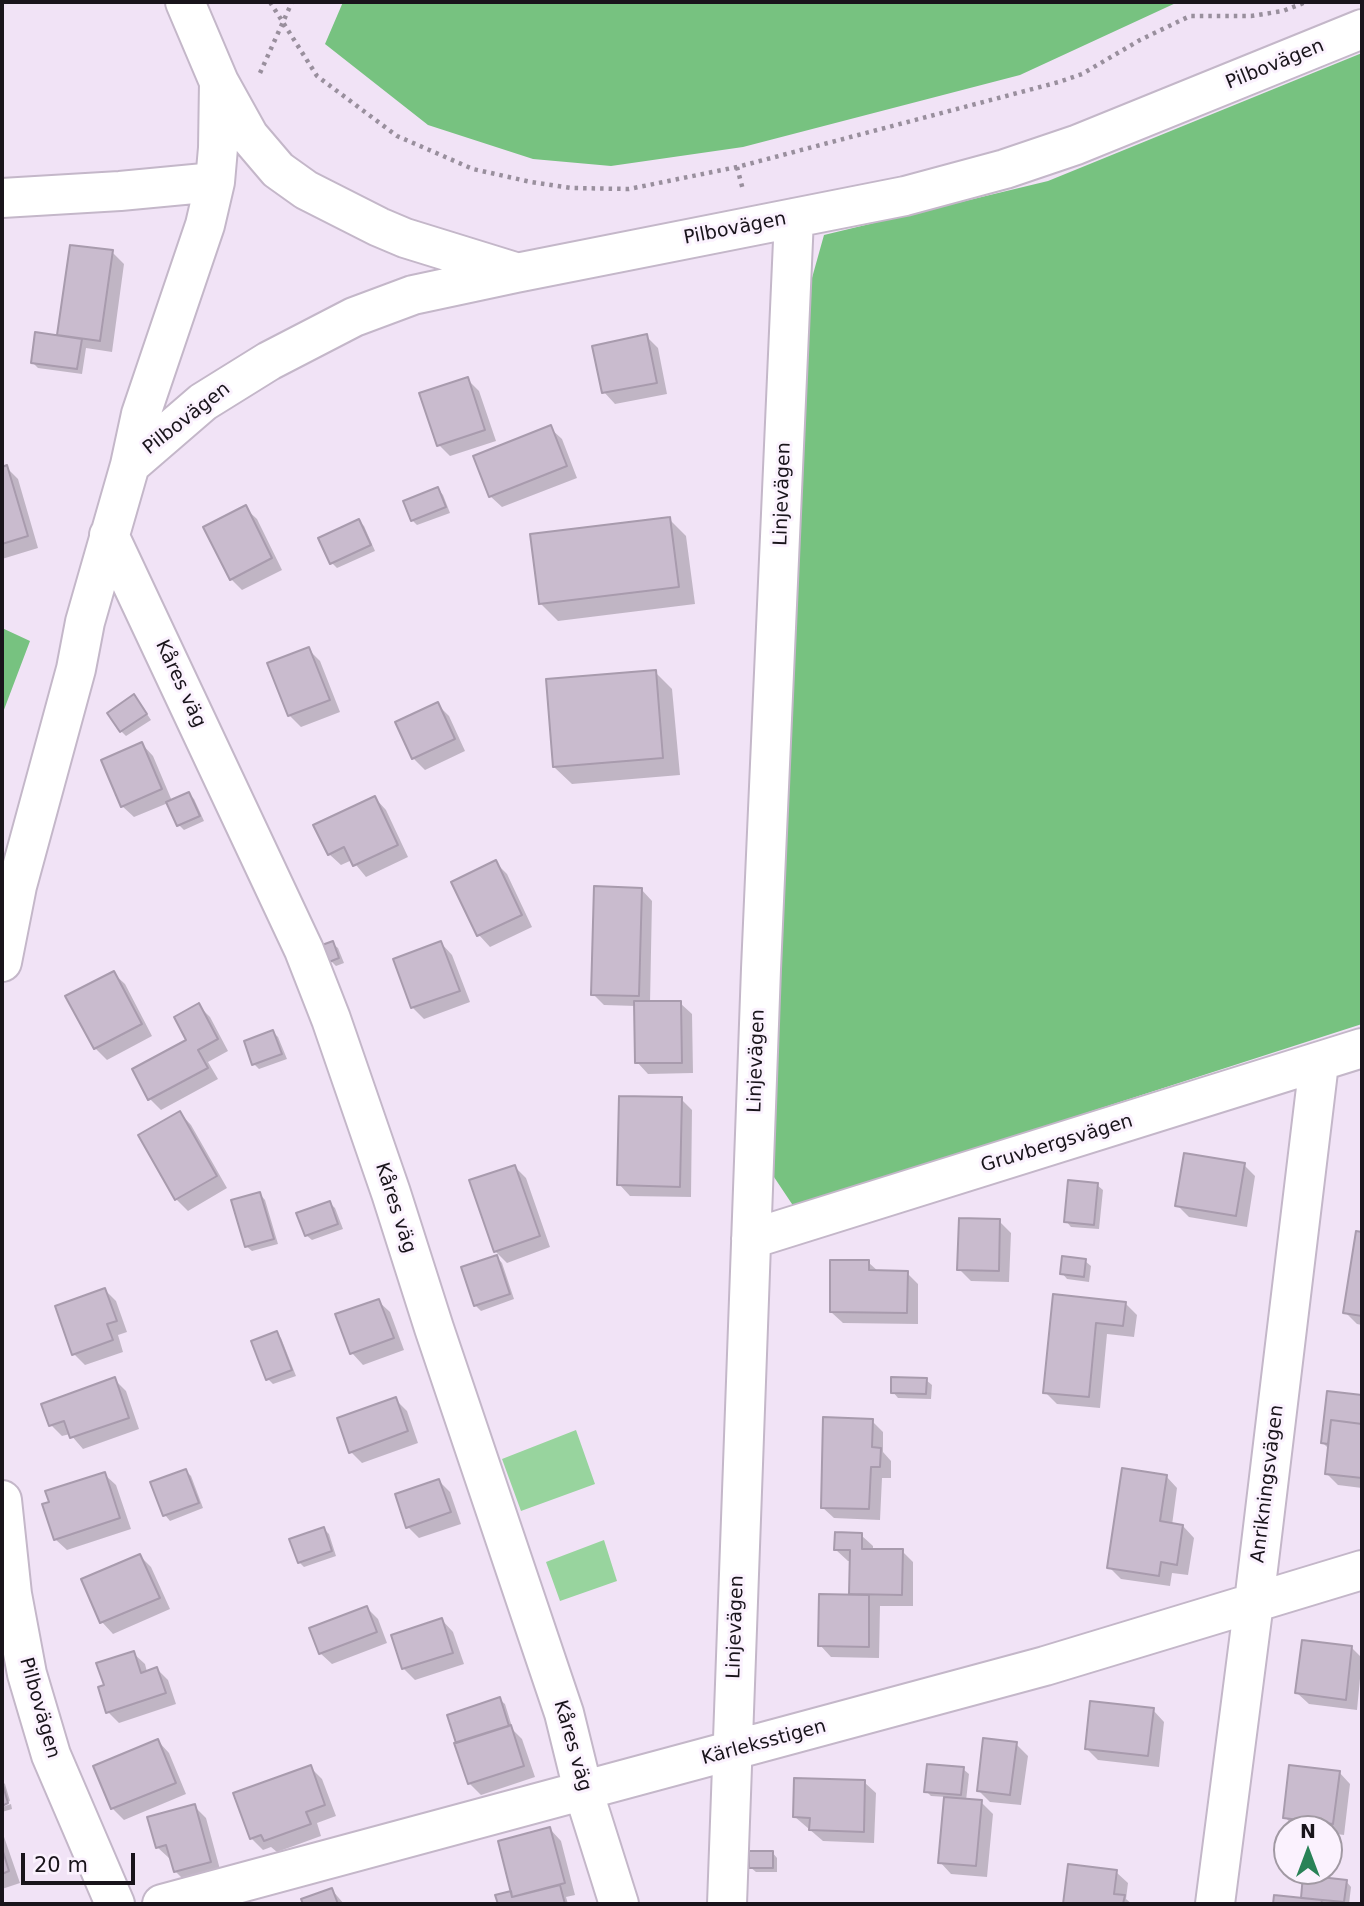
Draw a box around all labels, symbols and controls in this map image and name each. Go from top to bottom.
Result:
street label: Pilbovägen [1223,35,1327,95]
street label: Pilbovägen [682,208,788,250]
street label: Pilbovägen [139,378,235,460]
street label: Linjevägen [770,442,796,546]
street label: Kåres väg [150,637,210,731]
street label: Linjevägen [744,1009,770,1113]
street label: Gruvbergsvägen [978,1110,1136,1178]
street label: Kåres väg [370,1160,420,1256]
street label: Anrikningsvägen [1247,1404,1289,1564]
street label: Linjevägen [723,1575,749,1679]
street label: Pilbovägen [14,1655,64,1761]
street label: Kåres väg [548,1698,596,1794]
street label: Kärleksstigen [699,1715,829,1771]
north arrow [1273,1815,1343,1885]
text: N [1300,1820,1316,1842]
scale bar [24,1840,138,1884]
text: 20 m [34,1853,88,1877]

